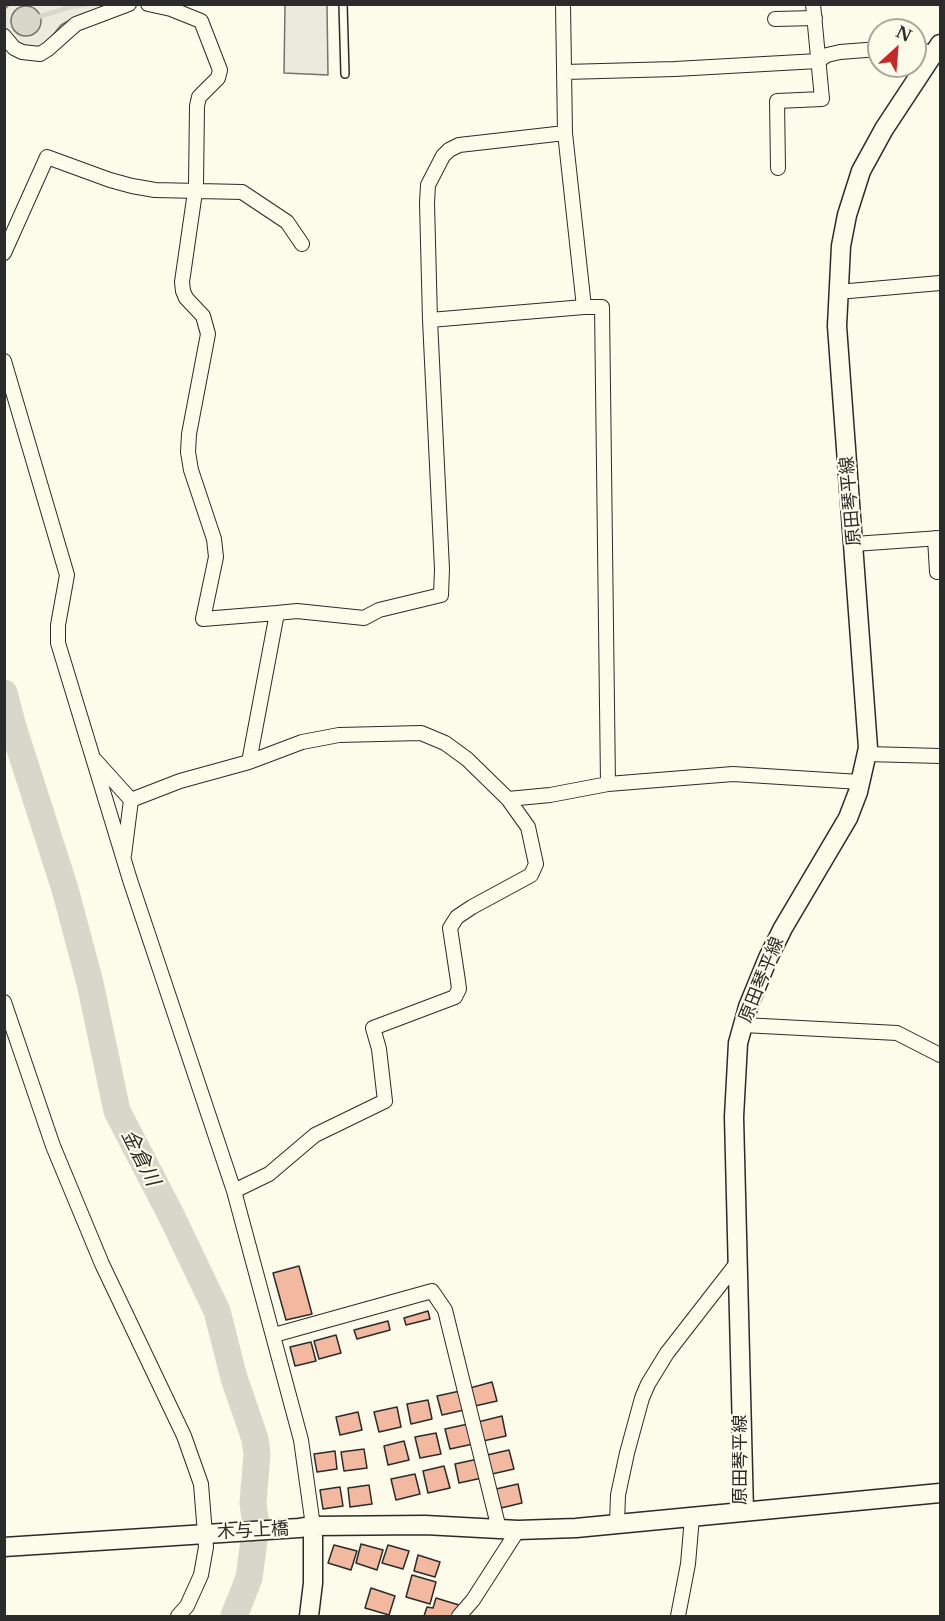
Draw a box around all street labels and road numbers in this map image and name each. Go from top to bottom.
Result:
street label: 原田琴平線 [836,455,866,547]
street label: 原田琴平線 [735,934,789,1026]
street label: 原田琴平線 [730,1415,752,1505]
street label: 木与上橋 [216,1518,290,1544]

